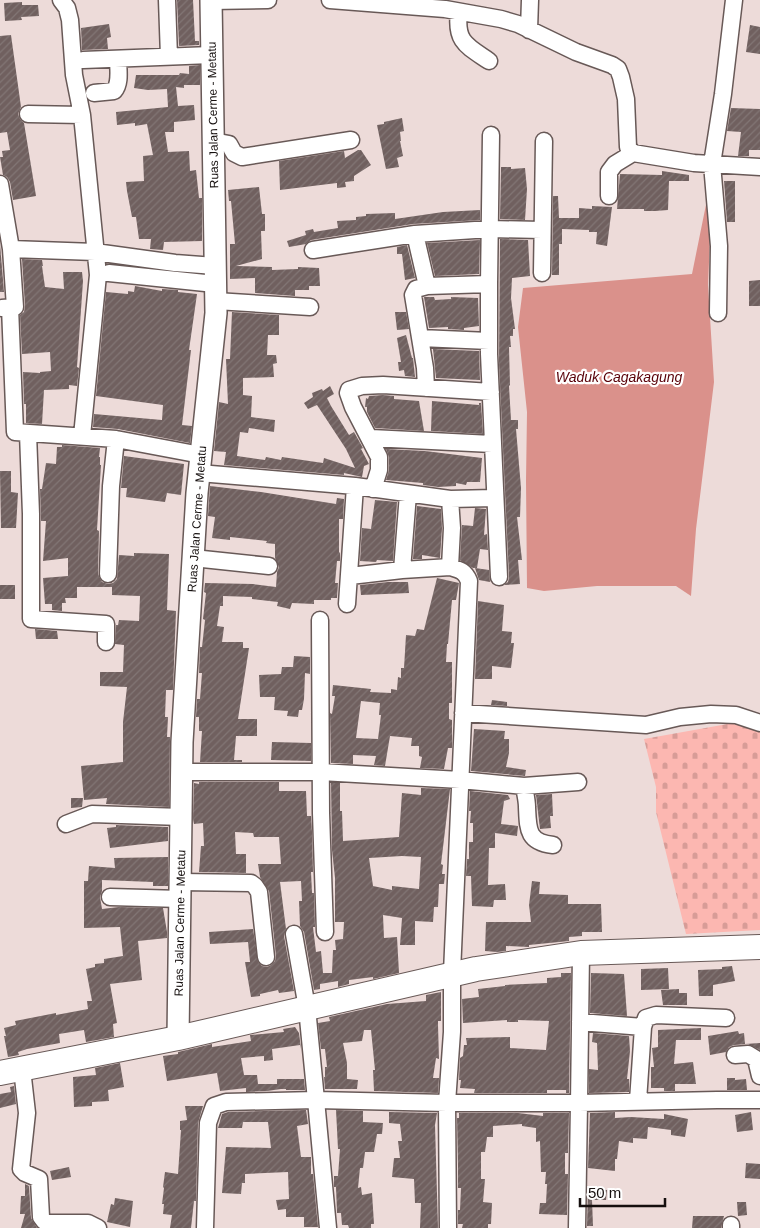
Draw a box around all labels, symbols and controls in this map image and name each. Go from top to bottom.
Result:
street label: Ruas Jalan Cerme - Metatu [205,42,221,188]
water label: Waduk Cagakagung [556,369,683,385]
street label: Ruas Jalan Cerme - Metatu [185,445,209,593]
street label: Ruas Jalan Cerme - Metatu [172,850,188,996]
scale bar [580,1176,665,1208]
text: 50 m [588,1184,621,1201]

